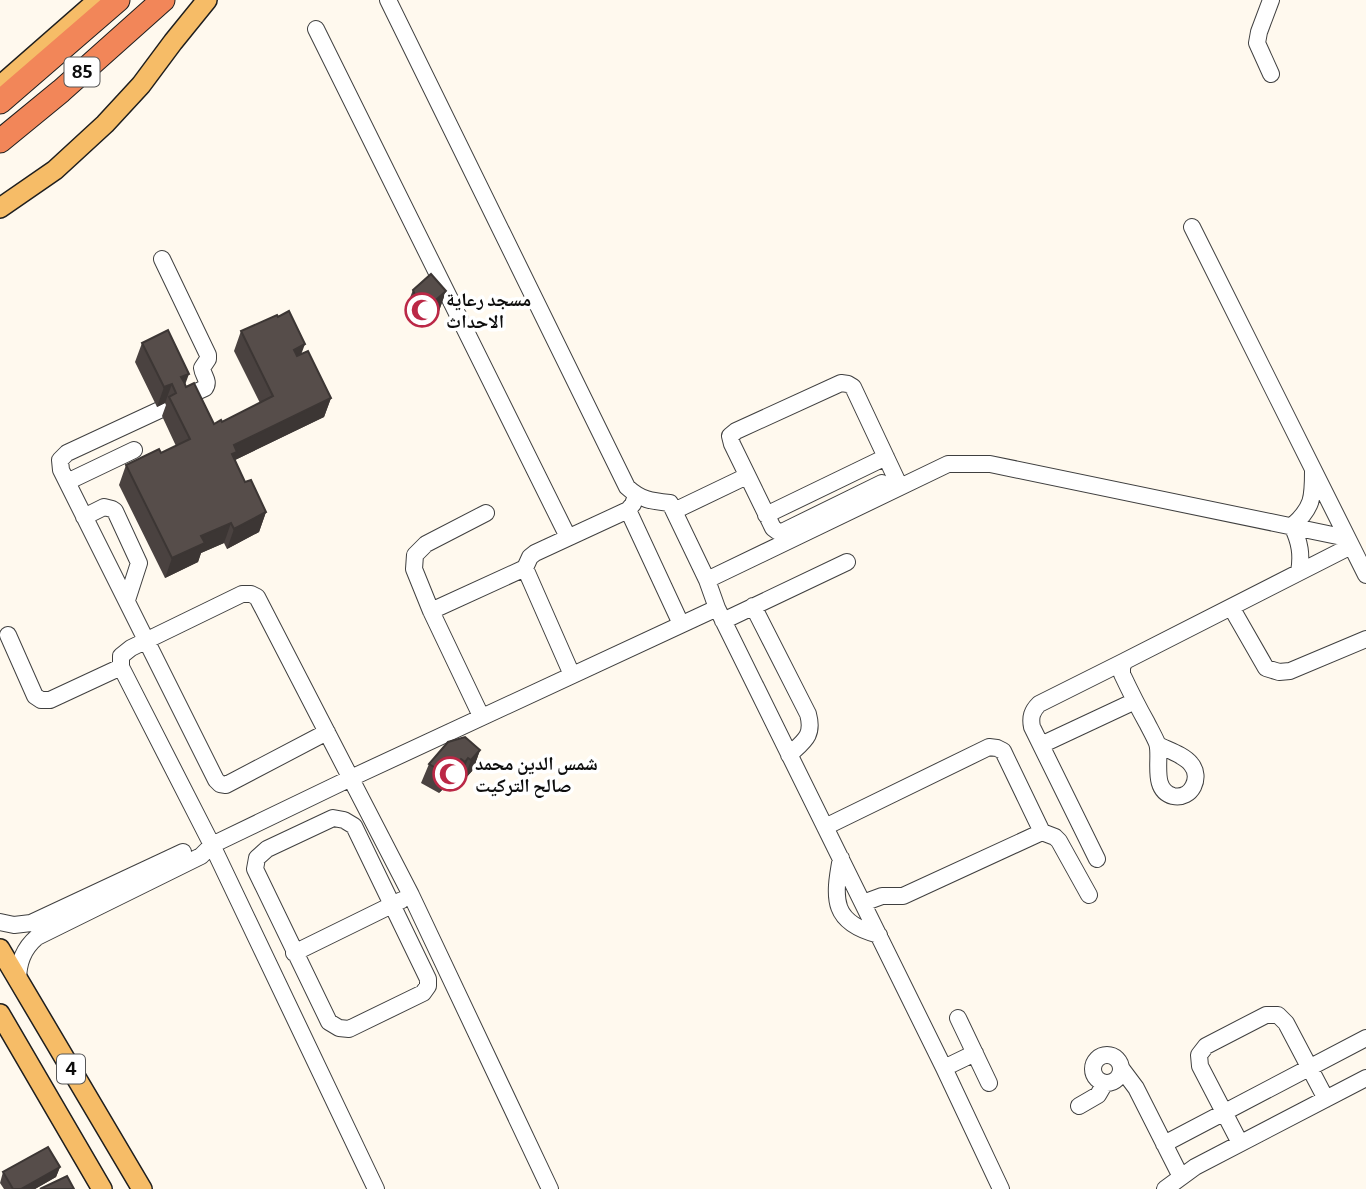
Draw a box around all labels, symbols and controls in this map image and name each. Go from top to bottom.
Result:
road number: 85 [64,58,100,86]
place label: مسجد رعاية الاحداث [446,288,531,333]
mosque icon: مسجد رعاية الاحداث [403,291,441,329]
place label: شمس الدين محمد صالح التركيت [475,752,598,798]
mosque icon: شمس الدين محمد صالح التركيت [431,755,469,793]
road number: 4 [57,1054,85,1084]

